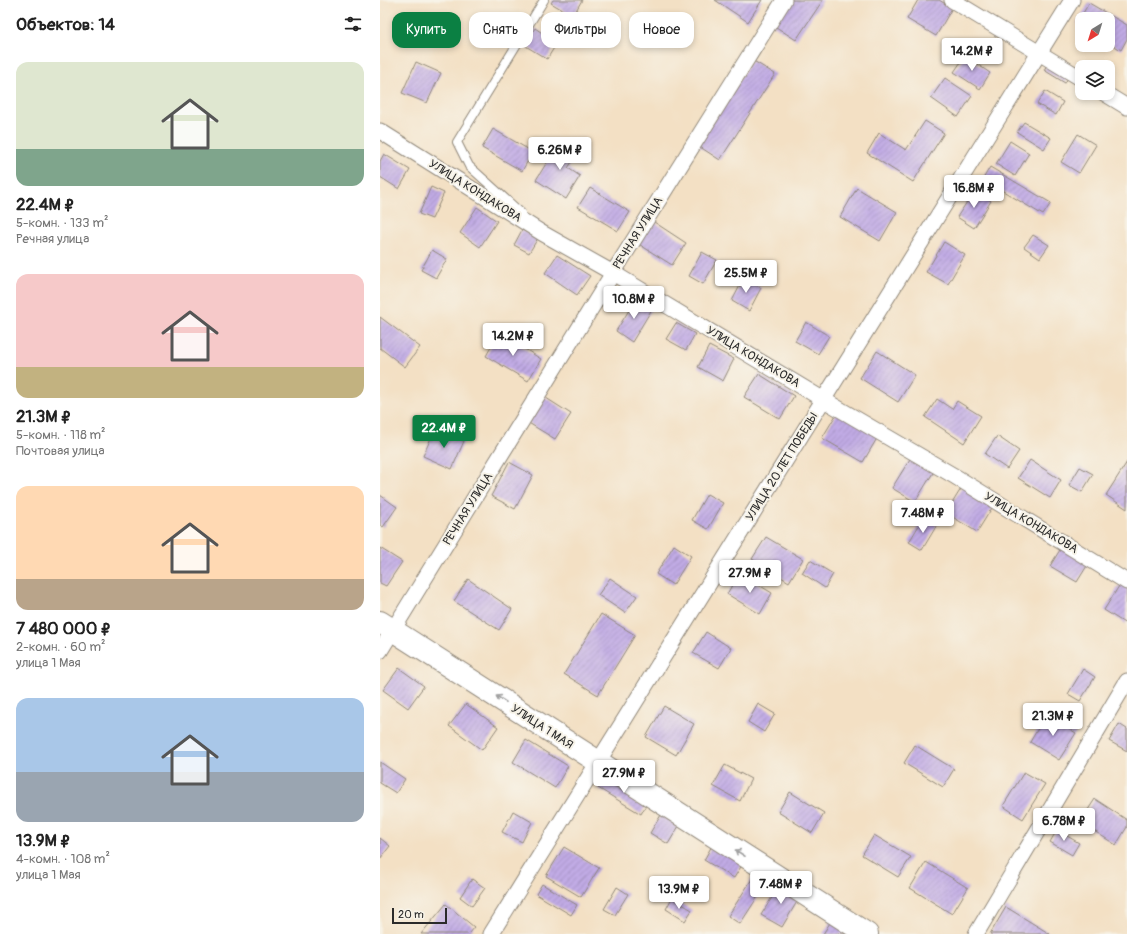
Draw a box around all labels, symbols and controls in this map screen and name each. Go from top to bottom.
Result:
chip: Купить [392,12,461,48]
chip: Снять [469,12,533,48]
chip: Фильтры [541,12,621,48]
chip: Новое [629,12,694,48]
north arrow [1075,12,1115,52]
map controls [1075,12,1115,100]
icon: filters [342,13,364,35]
text: Объектов: 14 [16,14,115,35]
pin: 14.2M ₽ [935,38,1009,72]
text: 14.2M ₽ [951,43,993,59]
button: layers [1075,60,1115,100]
icon: home [154,88,226,160]
pin: 6.26M ₽ [523,137,597,171]
text: 6.26M ₽ [537,142,583,158]
street label: УЛИЦА КОНДАКОВА [426,156,524,226]
pin: 16.8M ₽ [937,175,1011,209]
text: 16.8M ₽ [953,180,995,196]
text: 22.4M ₽ [16,194,75,215]
street label: РЕЧНАЯ УЛИЦА [610,194,666,272]
text: 5-комн. · 133 m² [16,215,108,231]
text: Речная улица [16,231,89,247]
pin: 25.5M ₽ [709,260,783,294]
text: 25.5M ₽ [724,265,768,281]
pin: 10.8M ₽ [597,286,671,320]
text: 10.8M ₽ [612,291,656,307]
icon: home [154,300,226,372]
pin: 14.2M ₽ [476,323,550,357]
street label: УЛИЦА КОНДАКОВА [703,323,803,391]
text: 14.2M ₽ [492,328,534,344]
text: 21.3M ₽ [16,406,72,427]
street label: УЛИЦА 20 ЛЕТ ПОБЕДЫ [743,410,822,524]
pin: 22.4M ₽ [407,415,481,449]
text: 22.4M ₽ [422,420,466,436]
text: 5-комн. · 118 m² [16,427,106,443]
text: Почтовая улица [16,443,105,459]
street label: РЕЧНАЯ УЛИЦА [440,470,496,548]
street label: УЛИЦА КОНДАКОВА [981,489,1081,557]
pin: 7.48M ₽ [886,500,960,534]
text: 7.48M ₽ [901,505,945,521]
icon: home [154,512,226,584]
pin: 27.9M ₽ [713,560,787,594]
text: 27.9M ₽ [728,565,772,581]
text: 7 480 000 ₽ [16,618,111,639]
text: 2-комн. · 60 m² [16,639,106,655]
text: улица 1 Мая [16,655,81,671]
one-way arrow [495,695,506,704]
street label: УЛИЦА 1 МАЯ [508,701,576,753]
pin: 21.3M ₽ [1016,703,1090,737]
text: 21.3M ₽ [1032,708,1074,724]
icon: home [154,724,226,796]
pin: 27.9M ₽ [587,760,661,794]
text: 27.9M ₽ [602,765,646,781]
pin: 6.78M ₽ [1027,808,1101,842]
text: 6.78M ₽ [1042,813,1086,829]
text: 13.9M ₽ [16,830,71,851]
one-way arrow [734,849,745,857]
text: 4-комн. · 108 m² [16,851,110,867]
text: улица 1 Мая [16,867,81,883]
pin: 7.48M ₽ [744,871,818,905]
pin: 13.9M ₽ [642,876,716,910]
text: 7.48M ₽ [759,876,803,892]
text: 13.9M ₽ [658,881,700,897]
scale bar [392,906,447,925]
text: 20 m [398,908,424,921]

